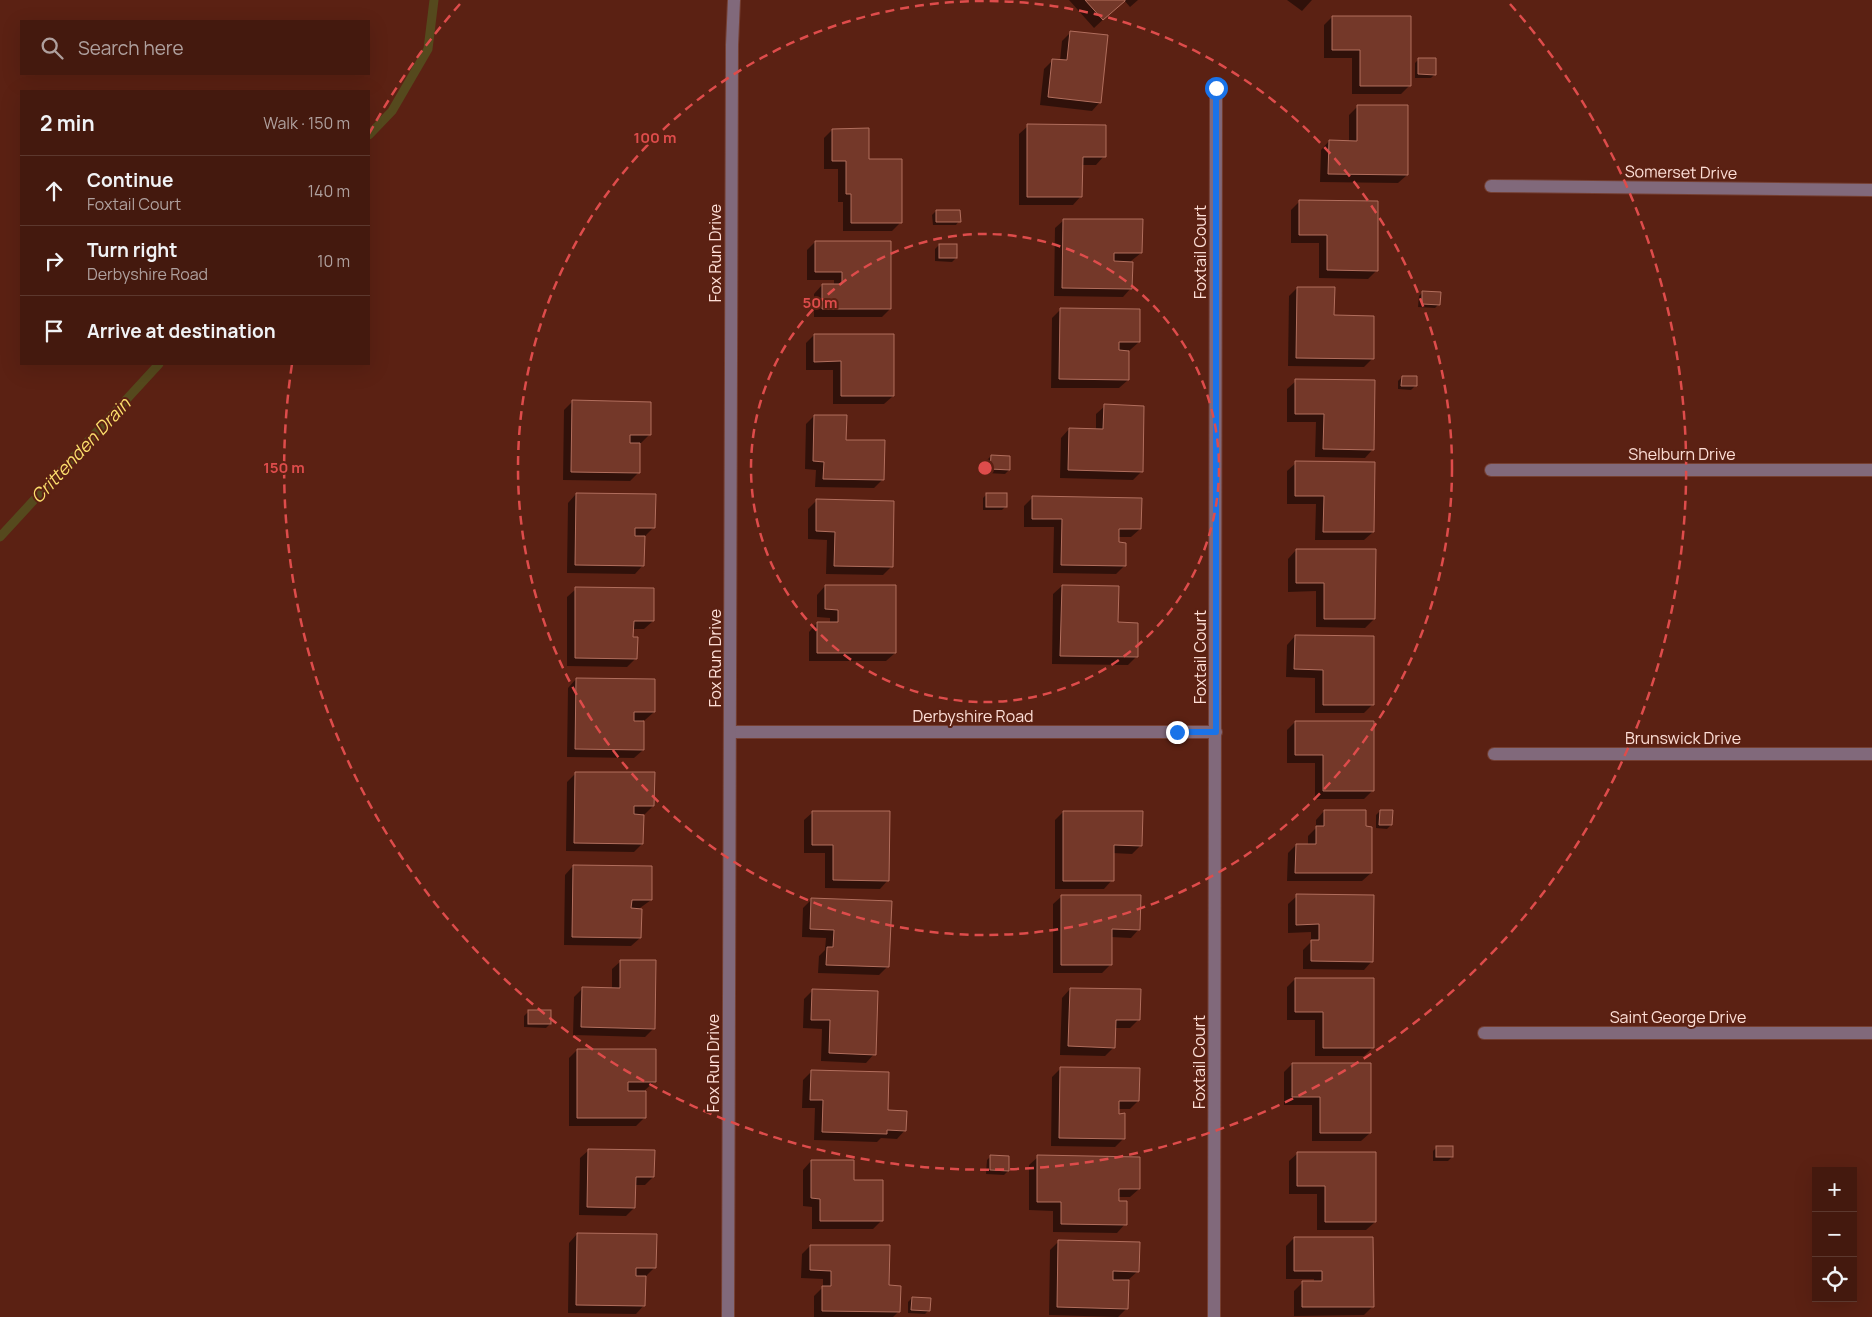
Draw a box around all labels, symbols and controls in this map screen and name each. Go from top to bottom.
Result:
search box [20,20,370,75]
icon: search [38,34,66,62]
text: Search here [78,35,184,61]
route start [1205,77,1228,100]
text: 2 min [40,109,95,137]
text: Walk · 150 m [263,112,350,134]
text: 100 m [634,127,676,148]
street label: Somerset Drive [1625,160,1737,184]
text: Continue [87,167,173,193]
icon: ahead [40,177,68,205]
text: 140 m [308,180,350,202]
text: Foxtail Court [87,193,181,215]
street label: Fox Run Drive [704,204,726,302]
street label: Foxtail Court [1189,205,1211,299]
text: Turn right [87,237,177,263]
icon: right [40,247,68,275]
text: 10 m [317,250,350,272]
text: Derbyshire Road [87,263,208,285]
text: 50 m [802,292,838,313]
icon: arrive [40,317,68,345]
text: Arrive at destination [87,318,276,344]
water label: Crittenden Drain [25,391,136,508]
street label: Shelburn Drive [1628,443,1736,465]
text: 150 m [263,457,305,478]
centre of rings [976,459,994,477]
street label: Fox Run Drive [704,609,726,707]
street label: Foxtail Court [1189,610,1211,704]
street label: Derbyshire Road [912,705,1034,727]
route end [1166,721,1189,744]
street label: Brunswick Drive [1625,727,1741,749]
street label: Saint George Drive [1610,1006,1746,1028]
street label: Fox Run Drive [702,1014,724,1112]
street label: Foxtail Court [1188,1015,1210,1109]
map controls [1812,1167,1857,1302]
button: + [1812,1167,1857,1212]
button: − [1812,1212,1857,1257]
button: locate [1812,1257,1857,1302]

